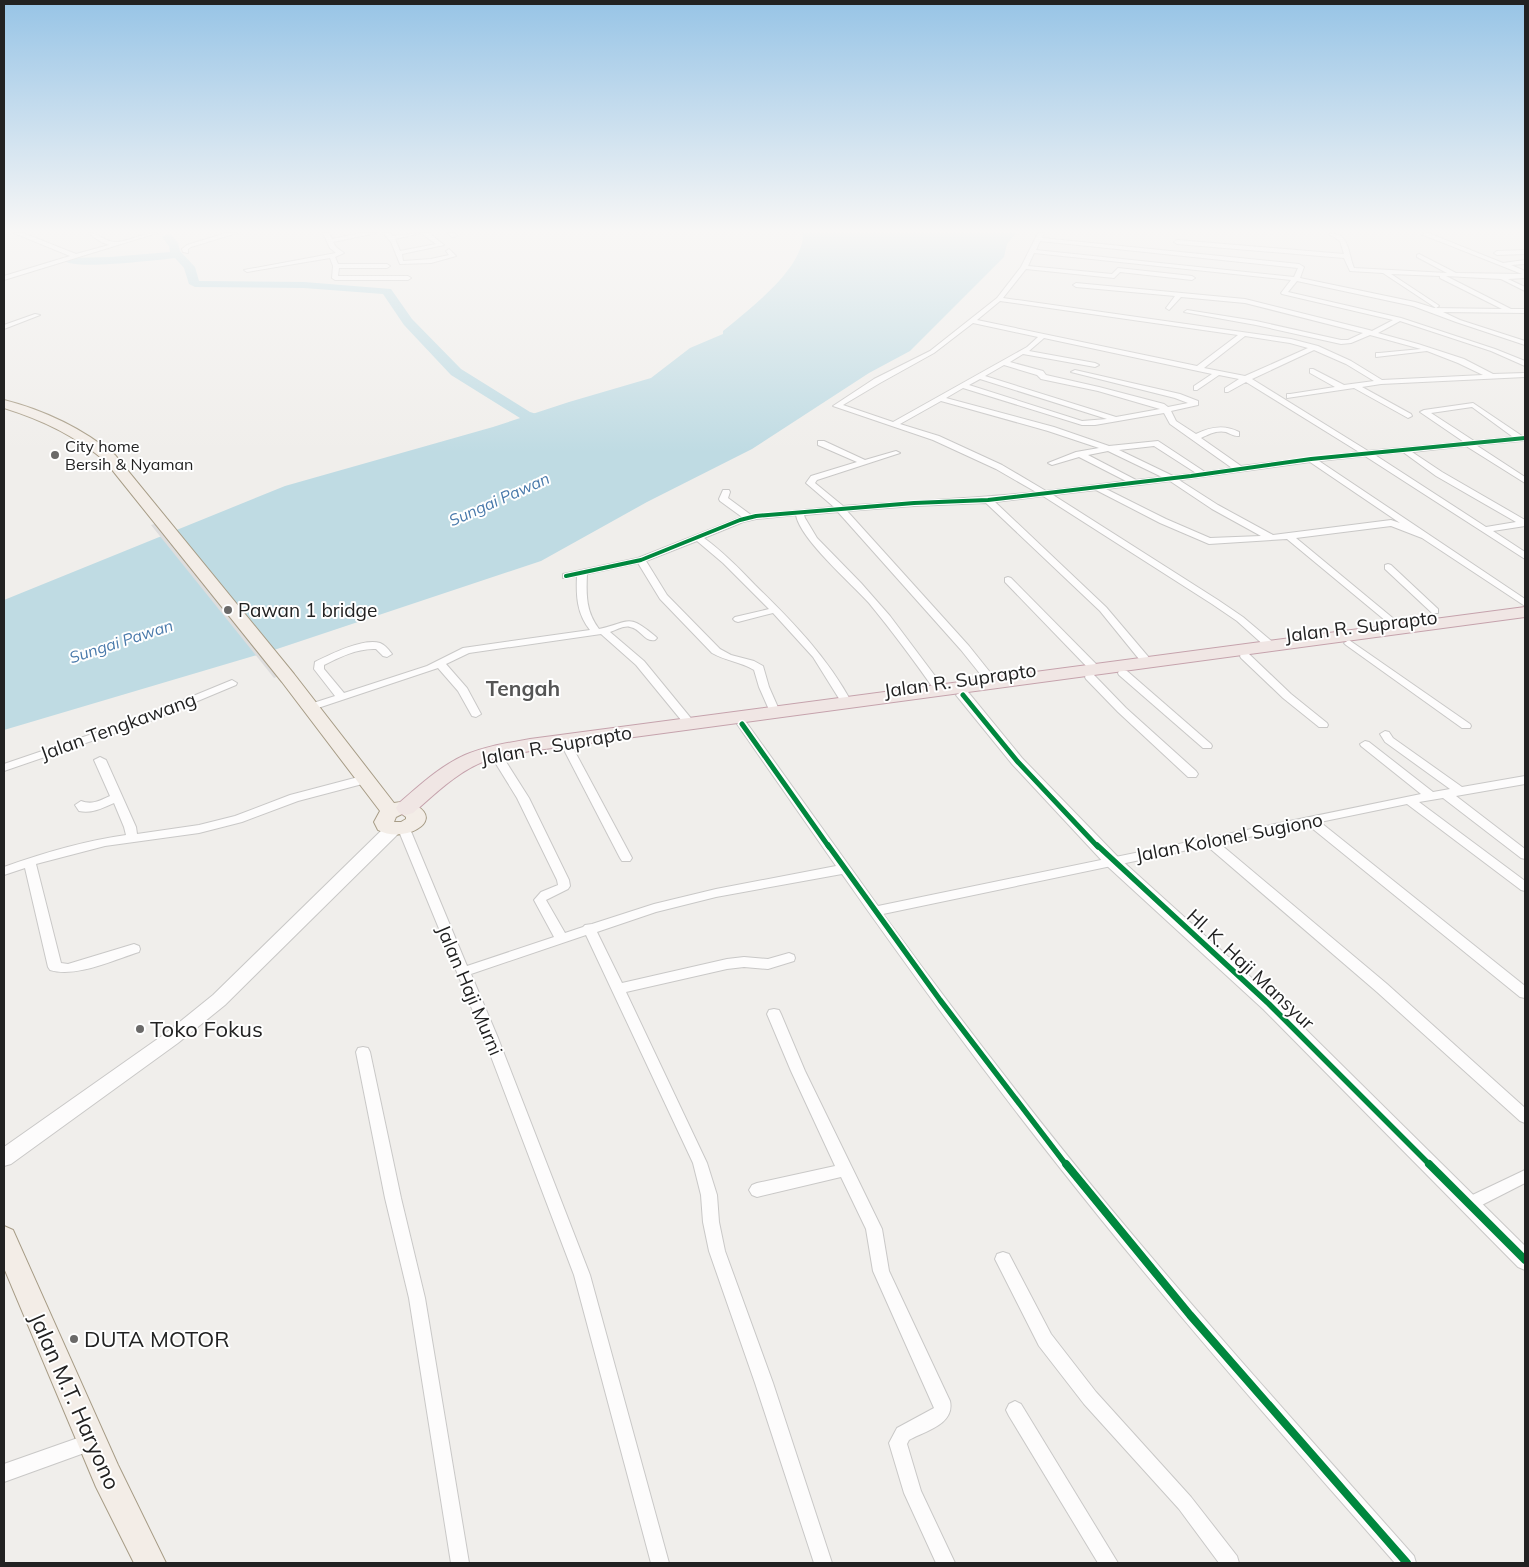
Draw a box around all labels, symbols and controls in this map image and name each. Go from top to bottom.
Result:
place label: City home Bersih & Nyaman [65,436,193,474]
marker: City home Bersih & Nyaman [49,449,61,461]
water label: Sungai Pawan [446,468,552,530]
place label: Pawan 1 bridge [238,598,377,622]
marker: Pawan 1 bridge [222,604,234,616]
street label: Jalan R. Suprapto [1283,605,1439,647]
water label: Sungai Pawan [67,615,175,667]
street label: Jalan R. Suprapto [882,657,1038,703]
district label: Tengah [486,675,560,701]
street label: Jalan Tengkawang [37,687,199,765]
street label: Jalan R. Suprapto [478,720,634,770]
street label: Jalan Kolonel Sugiono [1133,807,1325,867]
street label: Hl. K. Haji Mansyur [1182,904,1320,1034]
street label: Jalan Haji Murni [432,921,508,1059]
place label: Toko Fokus [150,1015,263,1043]
marker: Toko Fokus [134,1023,146,1035]
street label: Jalan M.T. Haryono [23,1308,127,1494]
place label: DUTA MOTOR [84,1325,229,1353]
marker: DUTA MOTOR [68,1333,80,1345]

